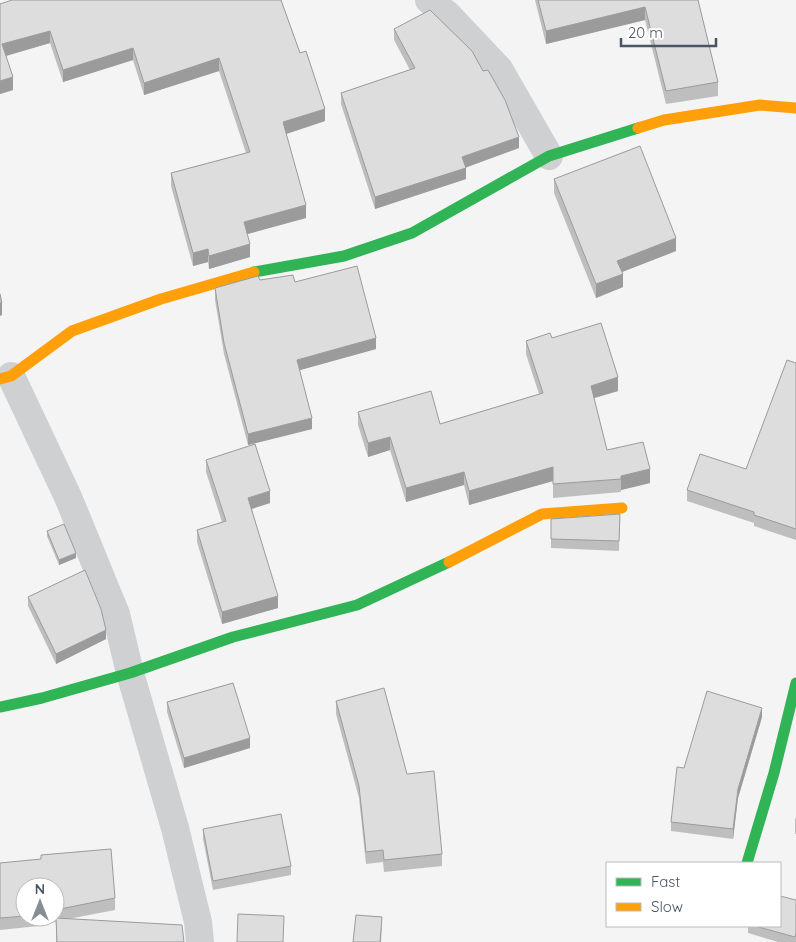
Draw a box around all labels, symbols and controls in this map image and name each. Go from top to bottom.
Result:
scale bar [621,15,716,47]
text: 20 m [628,23,663,42]
legend [606,862,781,927]
text: Fast [651,872,680,891]
north arrow [15,877,65,927]
text: N [35,880,45,898]
text: Slow [651,897,683,916]

